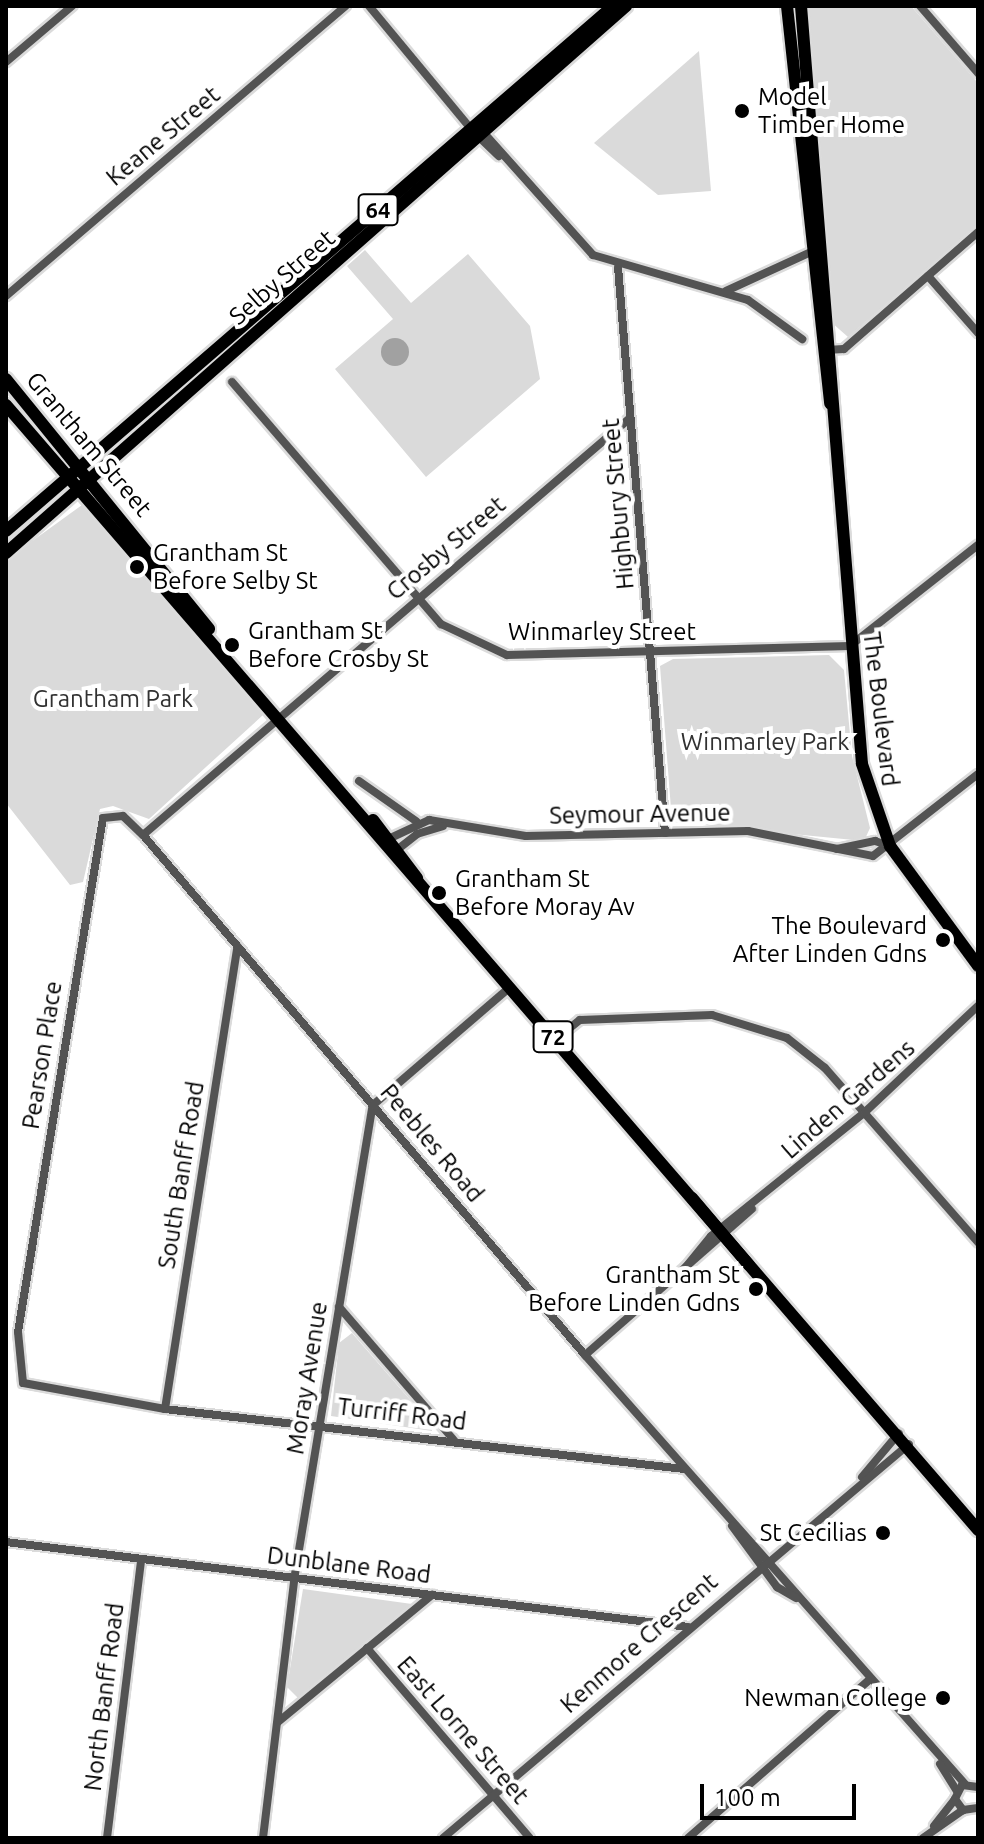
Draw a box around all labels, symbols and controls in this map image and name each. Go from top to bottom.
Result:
street label: Keane Street [100,80,226,192]
place label: Model Timber Home [758,83,905,139]
marker: Model Timber Home [733,102,751,120]
road number: 64 [356,192,400,228]
street label: Selby Street [223,223,341,331]
street label: Grantham Street [20,366,158,522]
street label: Highbury Street [596,417,640,591]
street label: Crosby Street [381,490,511,606]
place label: Grantham St Before Selby St [153,539,318,595]
marker: Grantham St Before Selby St [128,558,146,576]
place label: Grantham St Before Crosby St [248,617,429,673]
street label: Winmarley Street [508,618,696,646]
street label: The Boulevard [857,630,905,788]
marker: Grantham St Before Crosby St [223,636,241,654]
park label: Grantham Park [33,685,193,713]
park label: Winmarley Park [681,728,849,756]
street label: Seymour Avenue [549,798,731,830]
place label: Grantham St Before Moray Av [455,865,635,921]
marker: Grantham St Before Moray Av [430,884,448,902]
place label: The Boulevard After Linden Gdns [733,912,927,968]
marker: The Boulevard After Linden Gdns [934,931,952,949]
street label: Pearson Place [16,979,68,1131]
road number: 72 [531,1019,575,1055]
street label: Linden Gardens [776,1033,920,1165]
street label: Peebles Road [374,1078,490,1208]
street label: South Banff Road [152,1079,210,1271]
place label: Grantham St Before Linden Gdns [528,1261,740,1317]
marker: Grantham St Before Linden Gdns [747,1280,765,1298]
street label: Moray Avenue [281,1300,333,1456]
street label: Turriff Road [336,1392,468,1436]
place label: St Cecilias [760,1519,867,1547]
marker: St Cecilias [874,1524,892,1542]
street label: Dunblane Road [265,1541,433,1589]
street label: Kenmore Crescent [555,1567,723,1719]
street label: North Banff Road [78,1601,130,1793]
street label: East Lorne Street [391,1650,535,1810]
place label: Newman College [744,1684,927,1712]
marker: Newman College [934,1689,952,1707]
scale bar [704,1768,860,1818]
text: 100 m [714,1784,781,1811]

